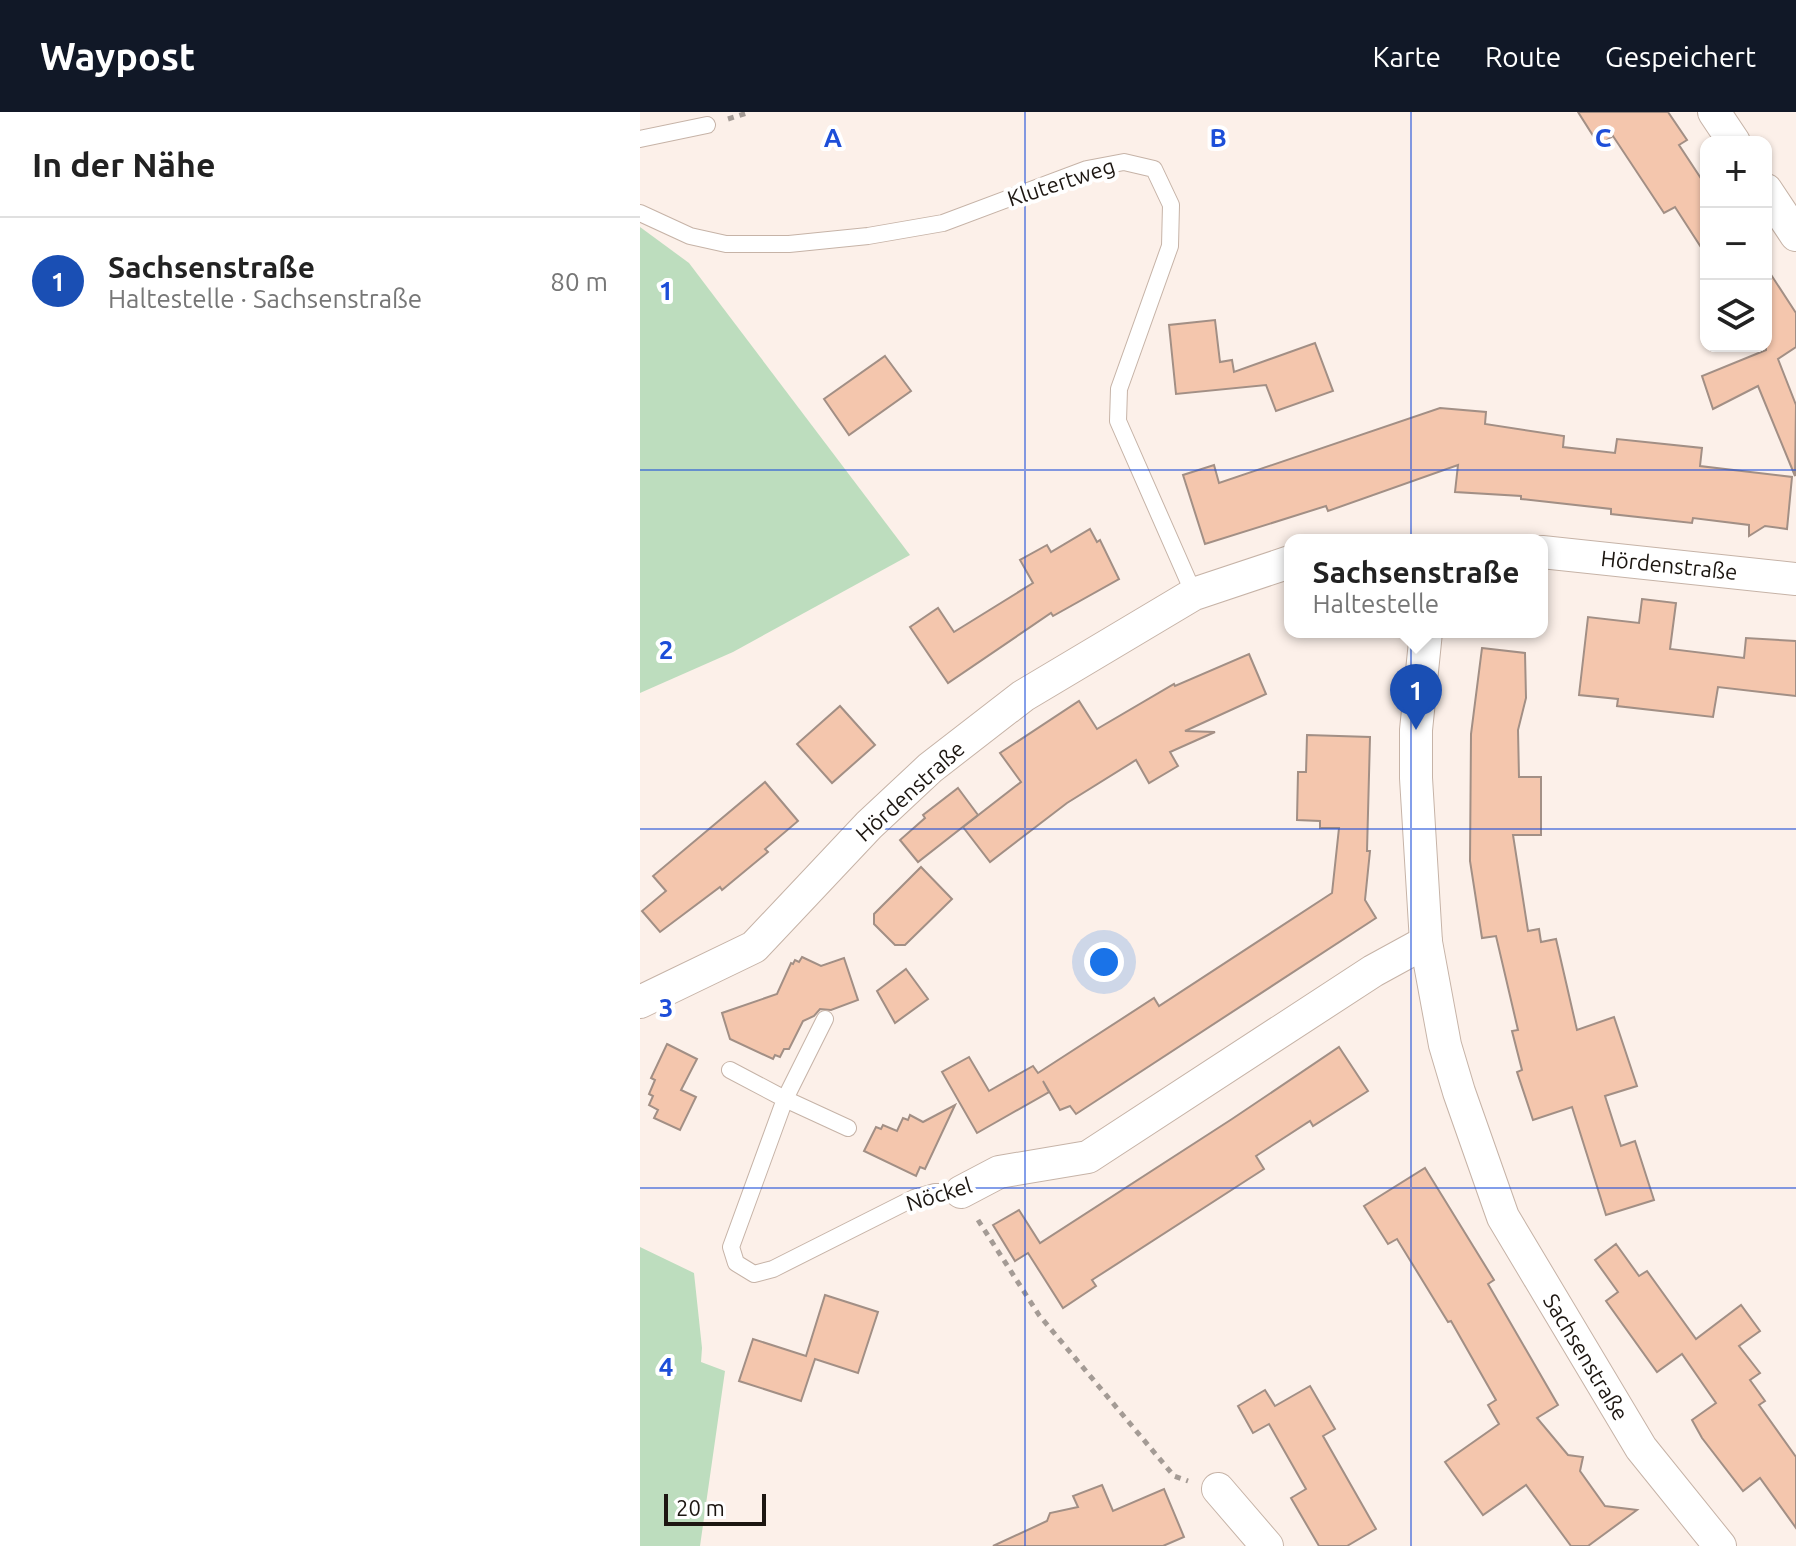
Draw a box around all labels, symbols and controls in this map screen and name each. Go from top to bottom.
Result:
text: Waypost [40,35,195,77]
text: Karte [1372,41,1441,72]
text: Route [1485,41,1561,72]
text: Gespeichert [1605,41,1756,72]
text: A [824,123,843,152]
text: B [1209,123,1227,152]
text: C [1595,123,1612,152]
map controls [1700,136,1772,352]
button: + [1700,136,1772,208]
text: In der Nähe [32,145,215,183]
street label: Klutertweg [1004,152,1118,211]
button: − [1700,208,1772,280]
text: Sachsenstraße [108,250,315,284]
text: 1 [51,267,65,296]
text: 80 m [550,267,608,296]
text: 1 [659,276,673,305]
button: layers [1700,280,1772,352]
text: Haltestelle · Sachsenstraße [108,284,422,313]
popup [1284,534,1548,638]
street label: Hördenstraße [1599,545,1739,584]
text: Sachsenstraße [1313,555,1520,589]
text: Haltestelle [1313,589,1439,618]
text: 2 [659,635,673,664]
pin: 1 [1390,664,1442,730]
street label: Hördenstraße [850,735,969,846]
your location [1084,942,1124,982]
text: 3 [659,993,673,1022]
street label: Nöckel [903,1172,975,1215]
street label: Sachsenstraße [1539,1289,1634,1425]
text: 4 [659,1352,673,1381]
scale bar [664,1490,766,1526]
text: 20 m [676,1495,725,1520]

